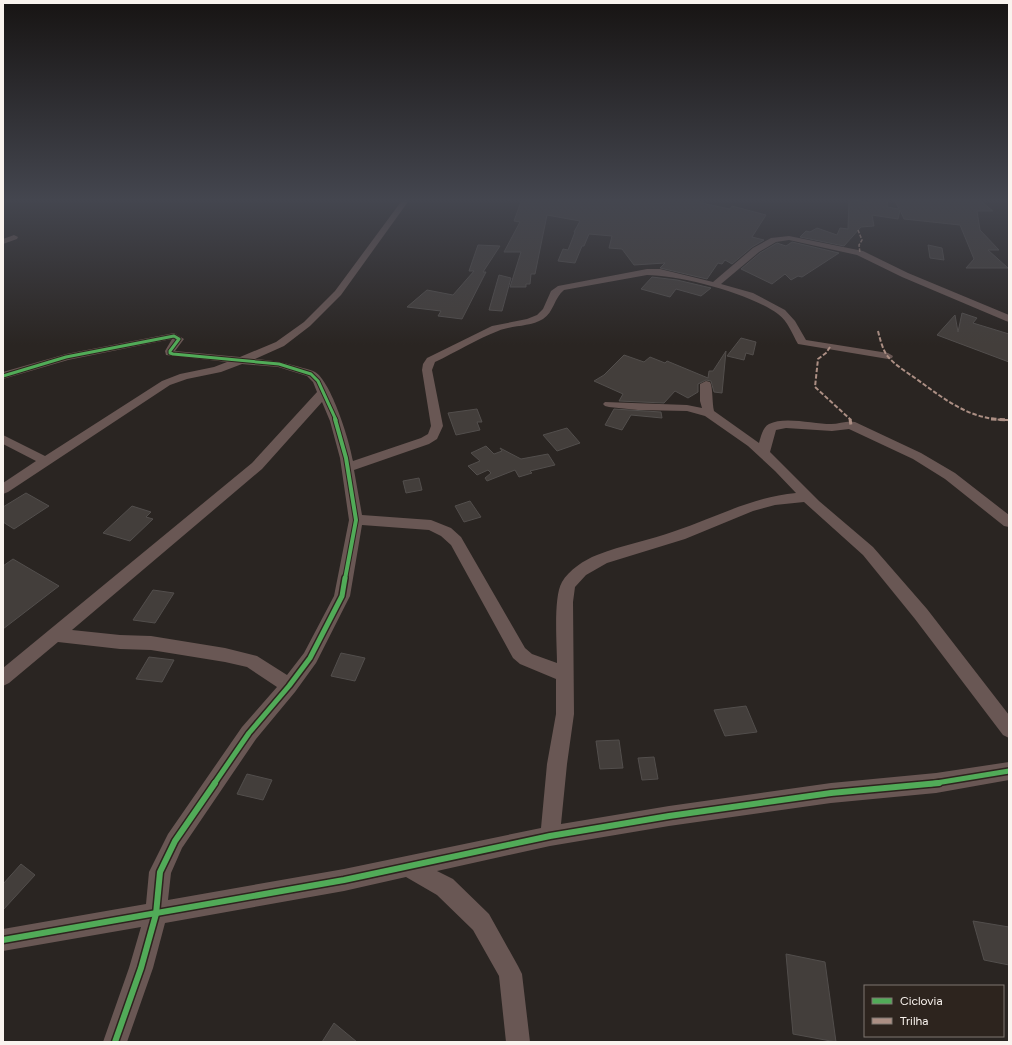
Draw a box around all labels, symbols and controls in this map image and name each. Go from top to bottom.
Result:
legend [864,985,1004,1037]
text: Ciclovia [900,994,943,1008]
text: Trilha [900,1014,928,1028]

